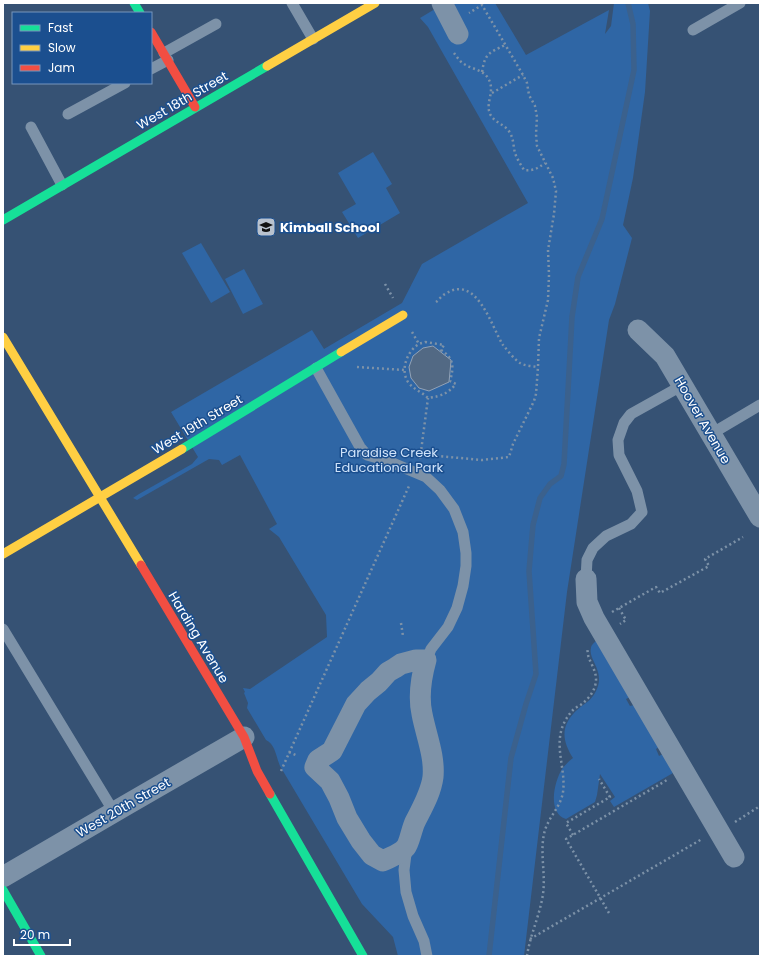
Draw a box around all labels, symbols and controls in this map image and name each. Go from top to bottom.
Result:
legend [12,12,152,84]
text: Fast [48,19,73,36]
text: Slow [48,39,76,56]
text: Jam [48,59,75,76]
street label: West 18th Street [133,66,232,134]
school or university icon: Kimball School [255,216,277,238]
place label: Kimball School [280,218,380,237]
street label: Hoover Avenue [670,373,735,467]
street label: West 19th Street [148,390,246,459]
park label: Paradise Creek Educational Park [335,443,443,477]
street label: Harding Avenue [164,588,234,687]
street label: West 20th Street [73,773,174,842]
scale bar [14,921,70,947]
text: 20 m [20,926,50,943]

